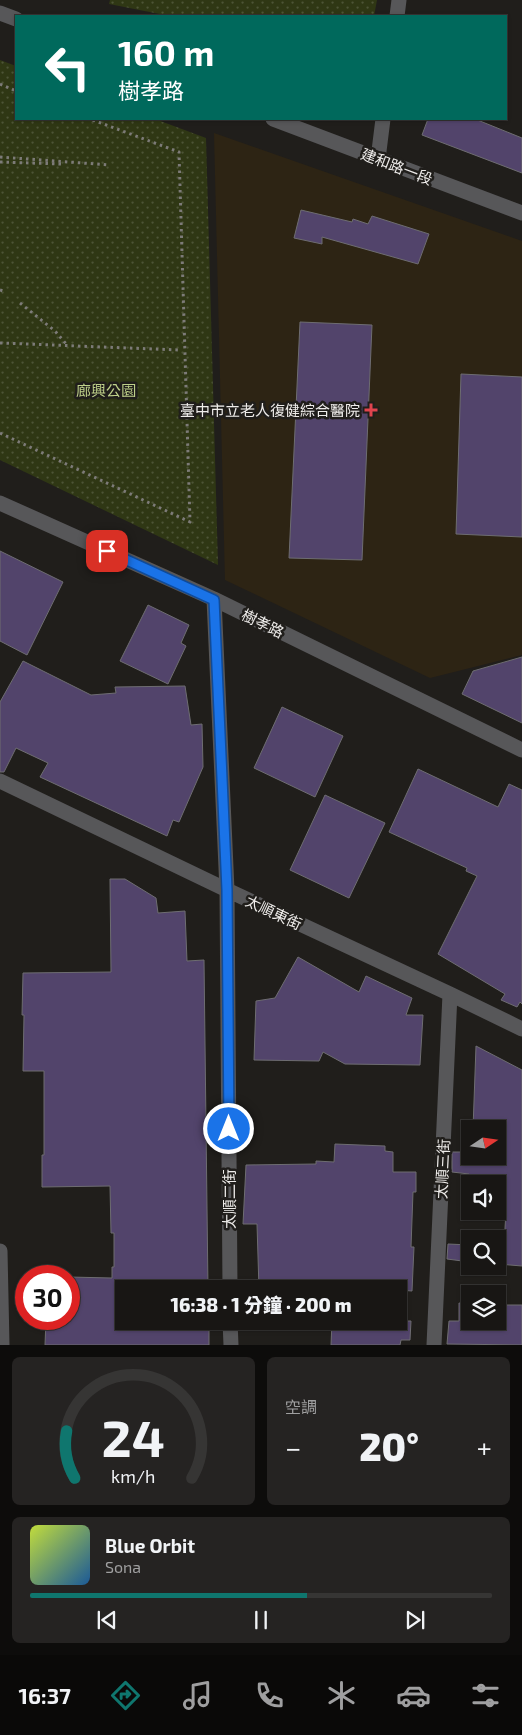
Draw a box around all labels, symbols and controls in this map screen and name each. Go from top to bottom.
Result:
text: 160 m [118,31,214,73]
icon: left [35,35,100,100]
text: 樹孝路 [118,77,184,103]
street label: 建和路一段 [359,144,435,188]
park label: 廊興公園 [76,381,136,399]
place label: 臺中市立老人復健綜合醫院 [180,401,360,419]
marker: 臺中市立老人復健綜合醫院 [364,403,378,417]
pin [86,530,128,572]
icon: arrive [93,537,121,565]
street label: 樹孝路 [239,605,287,641]
street label: 太順東街 [243,891,305,933]
position arrow [202,1102,254,1154]
north arrow [461,1120,506,1165]
map controls [461,1120,506,1330]
street label: 太順三街 [431,1139,453,1199]
street label: 太順二街 [220,1169,238,1229]
button: sound [461,1175,506,1220]
button: search [461,1230,506,1275]
speed limit sign: 30 [15,1265,80,1330]
button: layers [461,1285,506,1330]
text: 16:38 · 1 分鐘 · 200 m [170,1293,352,1316]
text: 空調 [285,1397,317,1416]
text: 24 [102,1405,165,1467]
text: 20° [359,1423,419,1469]
text: − [285,1430,301,1464]
text: + [477,1430,492,1464]
text: km/h [111,1465,156,1487]
text: Blue Orbit [105,1534,195,1557]
text: Sona [105,1557,141,1576]
icon: previous [93,1606,121,1634]
icon: pause [247,1606,275,1634]
icon: next [401,1606,429,1634]
icon: directions [108,1678,143,1713]
icon: music [180,1678,215,1713]
icon: phone [252,1678,287,1713]
icon: climate [324,1678,359,1713]
icon: car [396,1678,431,1713]
icon: filters [468,1678,503,1713]
text: 16:37 [19,1682,71,1708]

